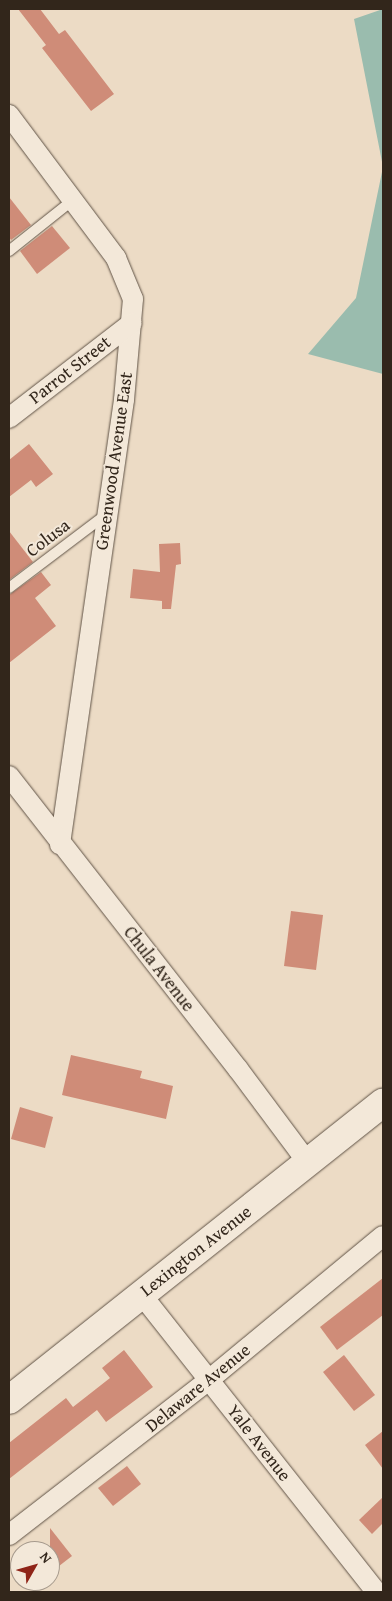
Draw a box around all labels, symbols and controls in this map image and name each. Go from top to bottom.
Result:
street label: Parrot Street [25,331,115,409]
street label: Greenwood Avenue East [91,371,137,551]
street label: Colusa [22,515,74,561]
street label: Chula Avenue [119,922,199,1016]
street label: Lexington Avenue [136,1201,256,1301]
street label: Delaware Avenue [141,1339,255,1437]
street label: Yale Avenue [222,1400,296,1486]
north arrow [10,1541,60,1591]
text: N [35,1548,57,1567]

